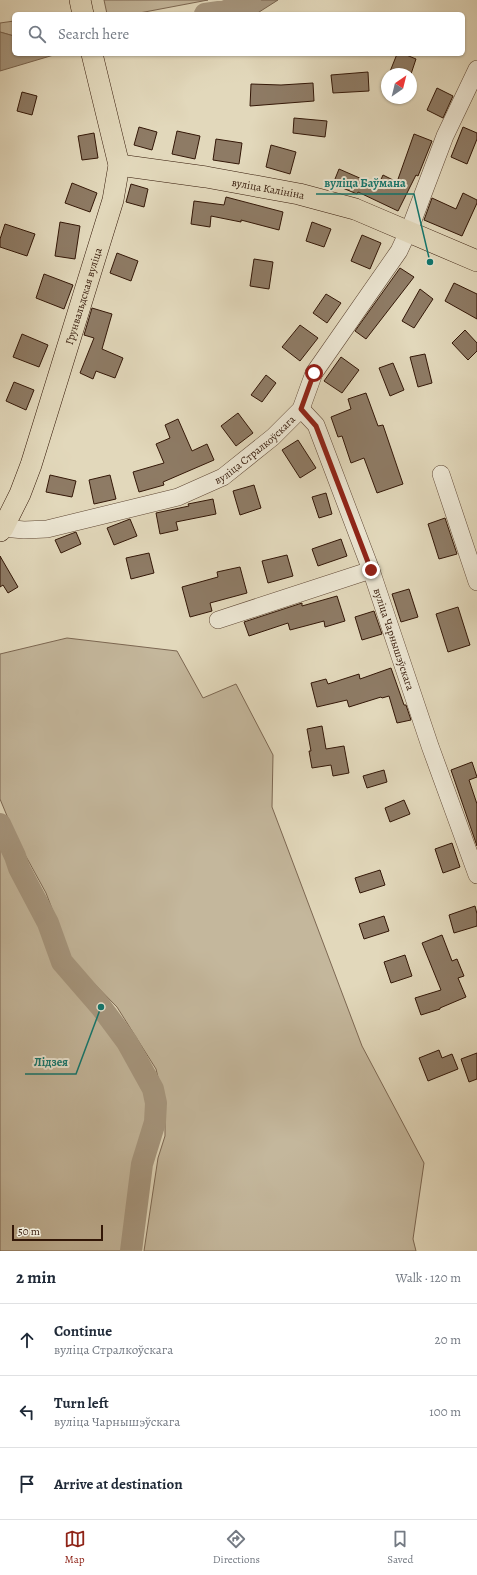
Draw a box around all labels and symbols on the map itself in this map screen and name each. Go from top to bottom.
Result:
north arrow [381,68,417,104]
callout: вуліца Баўмана [316,170,414,194]
street label: вуліца Калініна [231,174,307,203]
text: вуліца Баўмана [324,175,406,191]
street label: Грунвальдская вуліца [61,245,106,347]
route start [305,364,323,382]
street label: вуліца Стралкоўскага [212,411,299,487]
route end [362,561,380,579]
street label: вуліца Чарнышэўскага [370,586,419,693]
callout: Лідзея [25,1050,76,1074]
text: Лідзея [34,1054,68,1070]
scale bar [12,1223,103,1242]

